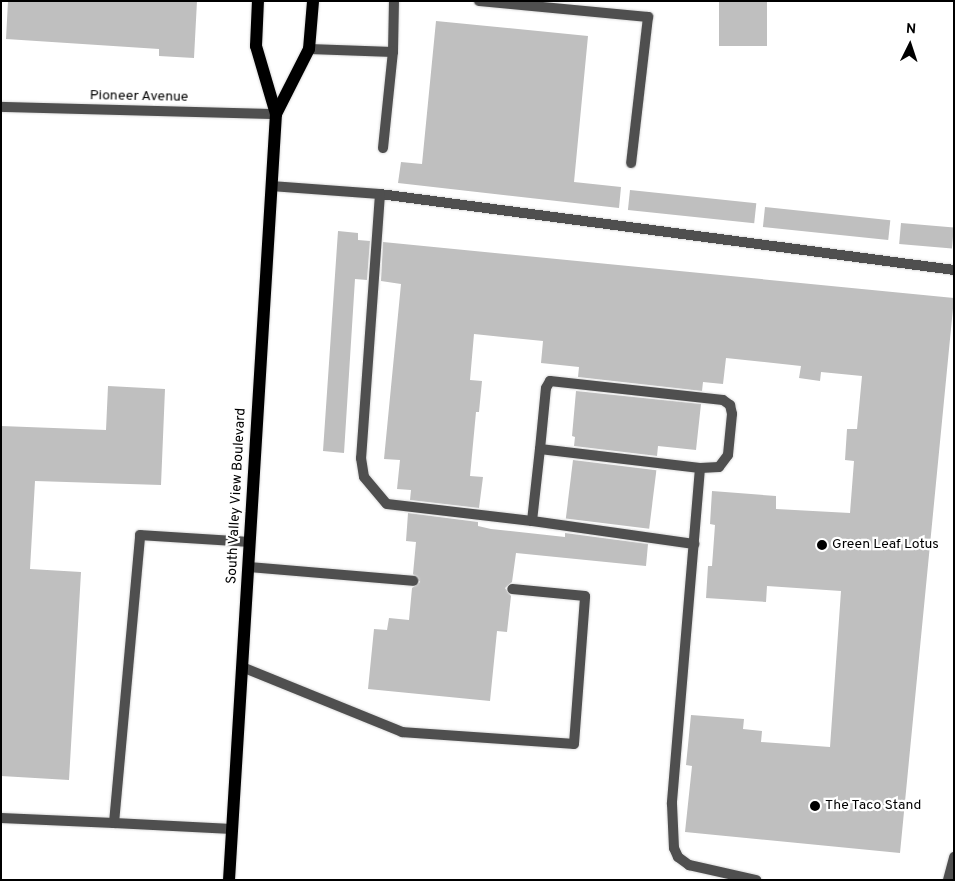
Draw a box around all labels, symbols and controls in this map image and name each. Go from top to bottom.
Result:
north arrow [885,20,935,70]
text: N [905,21,917,38]
street label: Pioneer Avenue [89,88,189,106]
street label: South Valley View Boulevard [224,407,250,585]
place label: Green Leaf Lotus [832,537,939,553]
marker: Green Leaf Lotus [816,539,828,551]
place label: The Taco Stand [825,798,922,814]
marker: The Taco Stand [809,800,821,812]

